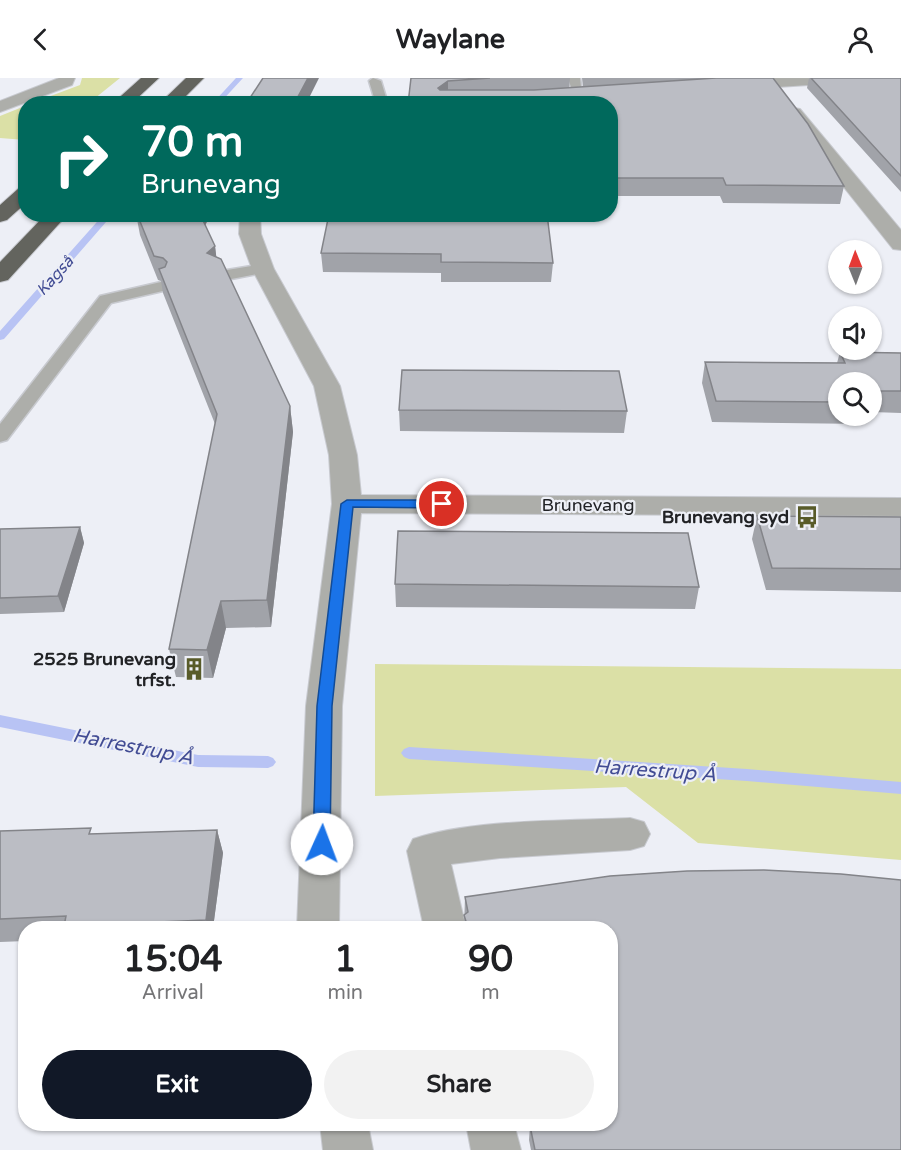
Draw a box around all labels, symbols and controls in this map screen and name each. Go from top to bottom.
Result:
icon: back [24,23,57,56]
text: Waylane [396,23,505,56]
icon: person [844,23,877,56]
text: 70 m [141,117,243,168]
icon: right [42,120,120,198]
text: Brunevang [141,168,281,201]
north arrow [828,240,882,294]
map controls [828,240,882,426]
water label: Kagså [32,251,79,300]
button: sound [828,306,882,360]
button: search [828,372,882,426]
pin [416,478,467,529]
icon: arrive [425,487,458,520]
street label: Brunevang [541,494,635,516]
bus stop icon: Brunevang syd [794,504,820,530]
place label: Brunevang syd [662,506,789,528]
place label: 2525 Brunevang trfst. [33,648,176,691]
building icon: 2525 Brunevang trfst. [181,656,207,682]
water label: Harrestrup Å [71,723,196,770]
water label: Harrestrup Å [593,754,717,787]
position arrow [290,812,354,876]
text: 15:04 [123,938,223,981]
text: 1 [334,938,357,981]
text: 90 [468,938,513,981]
text: Arrival [142,981,204,1005]
text: min [328,981,363,1005]
text: m [481,981,500,1005]
button: Exit [42,1050,312,1119]
button: Share [324,1050,594,1119]

